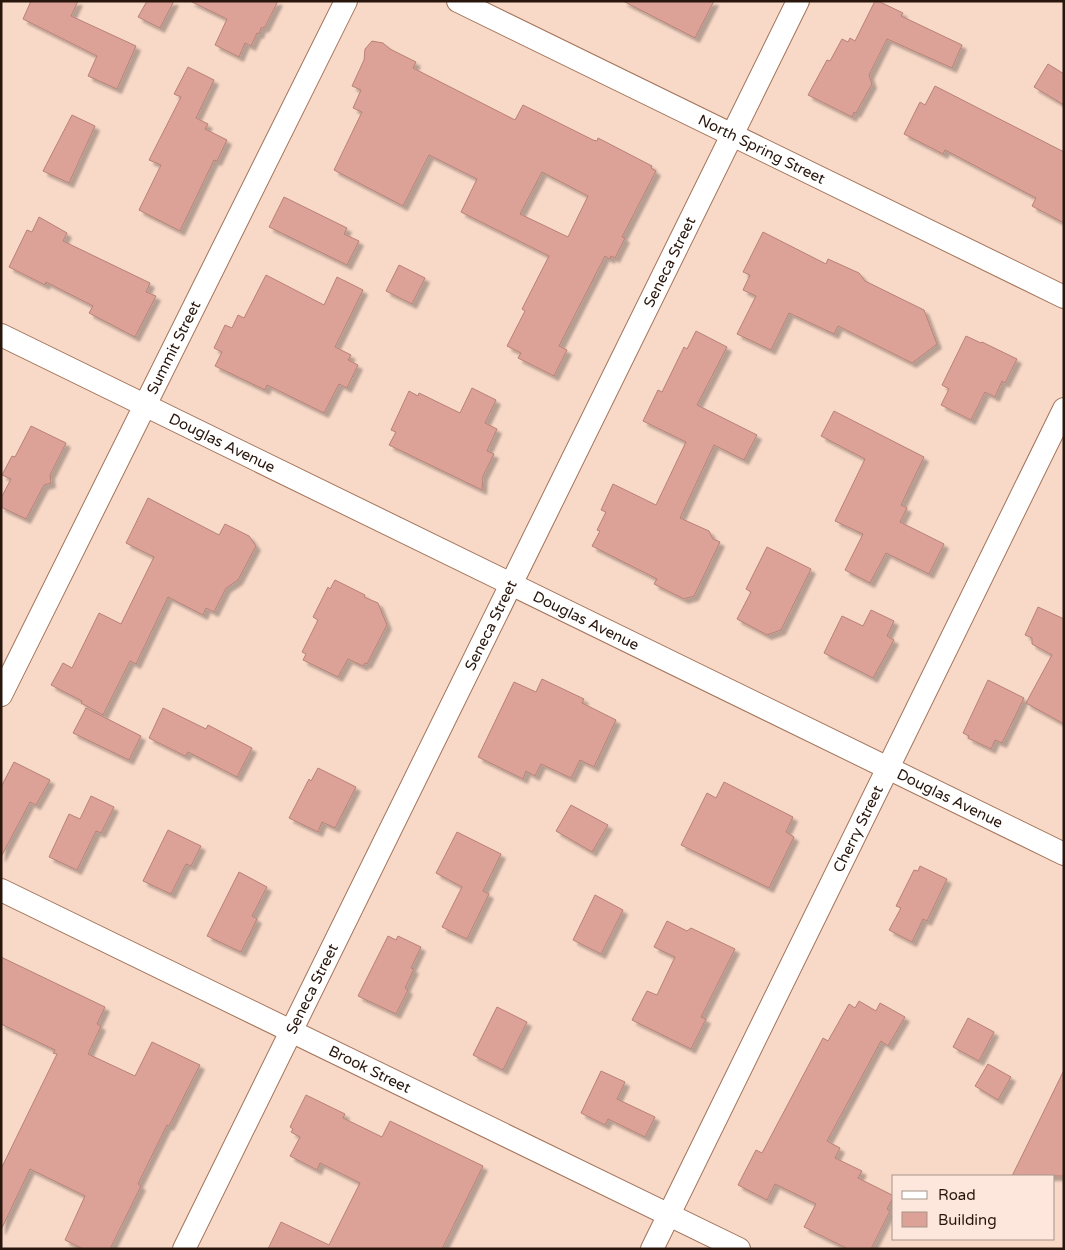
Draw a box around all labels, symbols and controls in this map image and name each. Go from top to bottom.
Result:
street label: North Spring Street [695,111,828,188]
street label: Seneca Street [640,214,700,310]
street label: Summit Street [143,298,205,397]
street label: Douglas Avenue [166,409,278,476]
street label: Seneca Street [461,577,521,674]
street label: Douglas Avenue [530,587,642,654]
street label: Douglas Avenue [894,765,1006,832]
street label: Cherry Street [829,782,887,875]
street label: Seneca Street [282,940,342,1037]
street label: Brook Street [326,1042,414,1097]
legend [892,1175,1055,1240]
text: Road [938,1186,976,1204]
text: Building [938,1211,997,1229]

